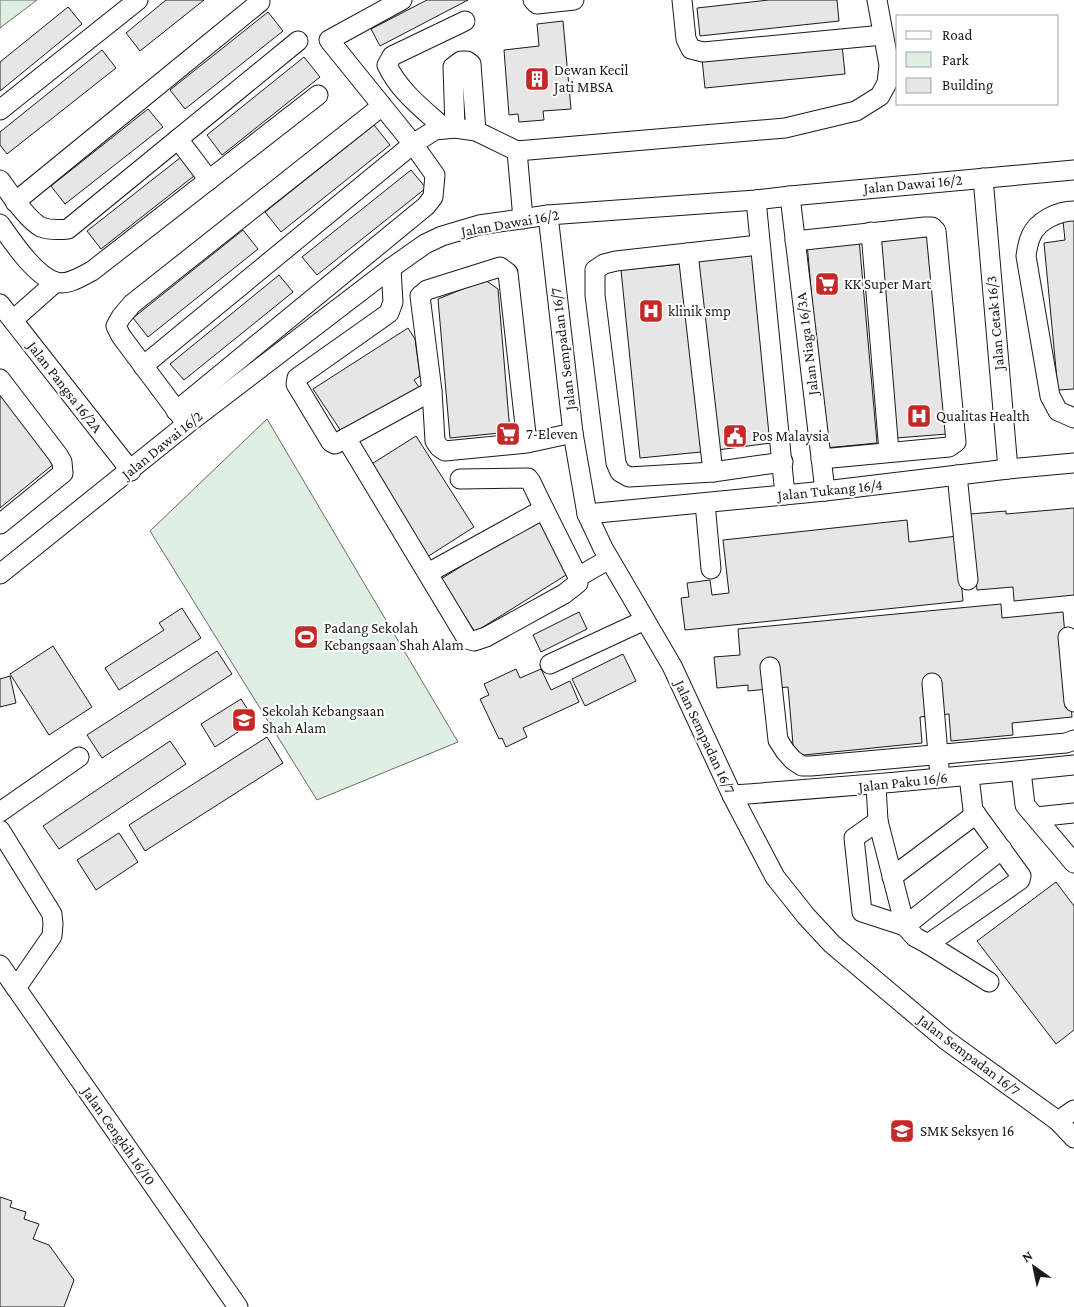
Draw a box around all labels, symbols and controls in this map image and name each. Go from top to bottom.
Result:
legend [896,15,1059,105]
text: Road [942,27,973,43]
text: Park [942,52,969,68]
place label: Dewan Kecil Jati MBSA [552,62,628,96]
building icon: Dewan Kecil Jati MBSA [524,66,550,92]
text: Building [942,77,993,94]
street label: Jalan Dawai 16/2 [861,172,963,197]
street label: Jalan Dawai 16/2 [458,207,560,241]
supermarket icon: KK Super Mart [814,271,840,297]
street label: Jalan Cetak 16/3 [983,275,1008,373]
place label: KK Super Mart [844,276,932,293]
street label: Jalan Sempadan 16/7 [548,286,580,413]
street label: Jalan Niaga 16/3A [793,291,822,398]
hospital icon: klinik smp [638,298,664,324]
place label: klinik smp [668,303,731,320]
street label: Jalan Pangsa 16/2A [22,337,106,437]
hospital icon: Qualitas Health [906,403,932,429]
street label: Jalan Dawai 16/2 [117,408,206,484]
place label: Qualitas Health [936,408,1030,424]
supermarket icon: 7-Eleven [495,421,521,447]
public building icon: Pos Malaysia [722,423,748,449]
place label: 7-Eleven [526,426,578,442]
place label: Pos Malaysia [752,428,829,445]
street label: Jalan Tukang 16/4 [775,477,883,505]
place label: Padang Sekolah Kebangsaan Shah Alam [324,620,464,654]
sports icon: Padang Sekolah Kebangsaan Shah Alam [293,624,319,650]
street label: Jalan Sempadan 16/7 [670,676,738,797]
place label: Sekolah Kebangsaan Shah Alam [262,703,385,736]
school or university icon: Sekolah Kebangsaan Shah Alam [231,707,257,733]
street label: Jalan Paku 16/6 [856,769,949,796]
street label: Jalan Sempadan 16/7 [913,1010,1023,1099]
street label: Jalan Cengkih 16/10 [77,1082,159,1189]
school or university icon: SMK Seksyen 16 [889,1118,915,1144]
place label: SMK Seksyen 16 [920,1123,1014,1140]
north arrow [1009,1242,1059,1292]
text: N [1019,1247,1036,1265]

